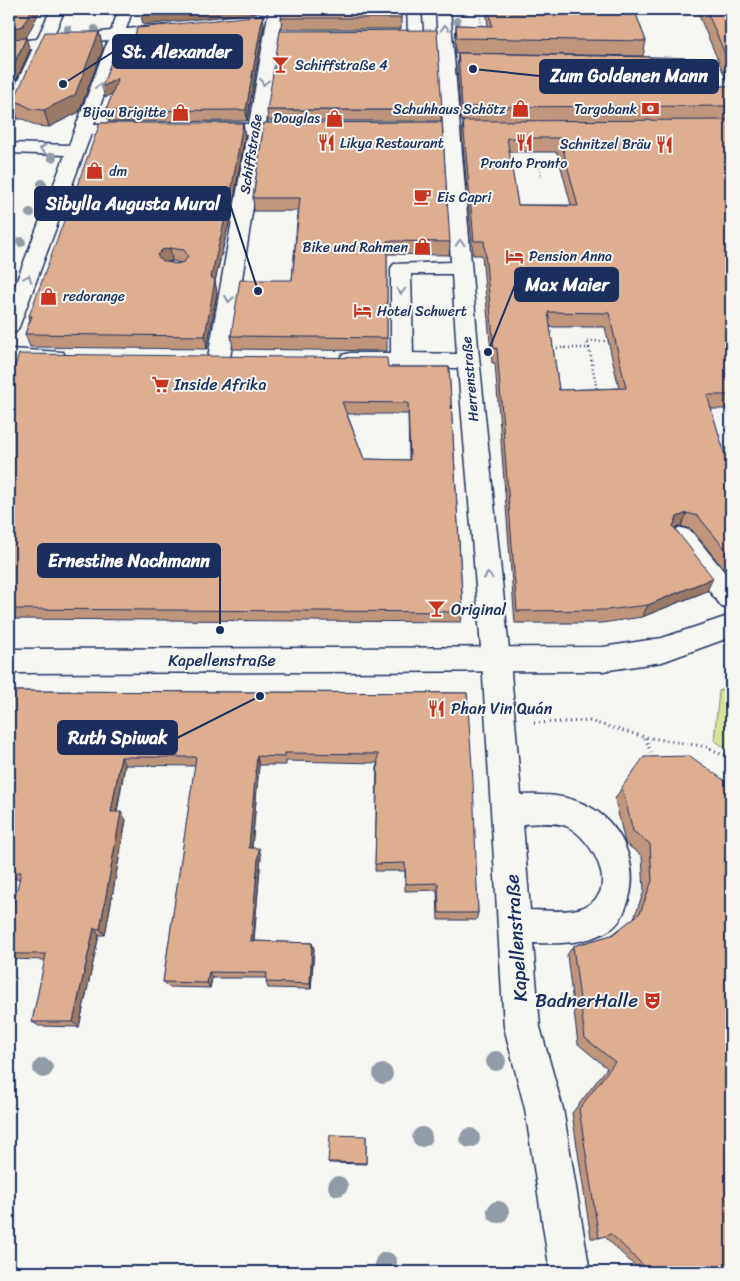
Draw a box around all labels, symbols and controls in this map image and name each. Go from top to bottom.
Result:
one-way arrow [440,24,451,32]
callout: St. Alexander [113,35,242,68]
text: St. Alexander [122,36,233,68]
place label: Schiffstraße 4 [295,53,388,78]
bar icon: Schiffstraße 4 [271,55,291,75]
callout: Zum Goldenen Mann [540,60,718,93]
text: Zum Goldenen Mann [549,60,708,92]
one-way arrow [259,78,269,87]
one-way arrow [94,84,104,92]
place label: Schuhhaus Schötz [393,97,506,122]
place label: Targobank [574,97,638,122]
shop icon: Schuhhaus Schötz [510,99,530,119]
bank icon: Targobank [641,99,661,119]
place label: Bijou Brigitte [83,100,166,125]
shop icon: Bijou Brigitte [170,102,190,122]
place label: Douglas [273,106,320,131]
shop icon: Douglas [324,108,344,128]
street label: Schiffstraße [232,112,270,196]
place label: Likya Restaurant [340,131,444,156]
place label: Schnitzel Bräu [560,132,651,157]
restaurant icon: Likya Restaurant [316,133,336,153]
restaurant icon: Pronto Pronto [514,133,534,153]
restaurant icon: Schnitzel Bräu [655,134,675,154]
one-way arrow [38,144,46,154]
place label: Pronto Pronto [481,151,567,176]
place label: dm [109,159,127,184]
shop icon: dm [85,161,105,181]
place label: Eis Capri [437,185,493,210]
callout: Sibylla Augusta Mural [35,187,230,220]
cafe icon: Eis Capri [413,187,433,207]
text: Sibylla Augusta Mural [45,188,221,220]
place label: Bike und Rahmen [303,235,408,260]
shop icon: Bike und Rahmen [412,237,432,257]
one-way arrow [454,239,465,247]
place label: Pension Anna [529,244,612,269]
hotel icon: Pension Anna [505,246,525,266]
callout: Max Maier [515,268,618,301]
text: Max Maier [524,269,610,301]
one-way arrow [22,274,32,282]
place label: redorange [63,284,125,309]
shop icon: redorange [39,286,59,306]
one-way arrow [396,288,406,296]
one-way arrow [224,294,234,303]
place label: Hotel Schwert [377,299,467,324]
hotel icon: Hotel Schwert [353,301,373,321]
street label: Herrenstraße [454,335,486,423]
place label: Inside Afrika [173,370,267,399]
supermarket icon: Inside Afrika [150,374,170,394]
callout: Ernestine Nachmann [38,544,220,577]
text: Ernestine Nachmann [48,545,210,577]
one-way arrow [483,572,494,580]
place label: Original [451,595,507,624]
bar icon: Original [427,599,447,619]
street label: Kapellenstraße [168,646,276,675]
place label: Phan Vin Quán [451,694,553,723]
restaurant icon: Phan Vin Quán [427,698,447,718]
callout: Ruth Spiwak [58,721,177,754]
text: Ruth Spiwak [67,722,168,754]
street label: Kapellenstraße [495,873,537,1003]
place label: BadnerHalle [535,984,638,1017]
theatre icon: BadnerHalle [642,990,662,1010]

